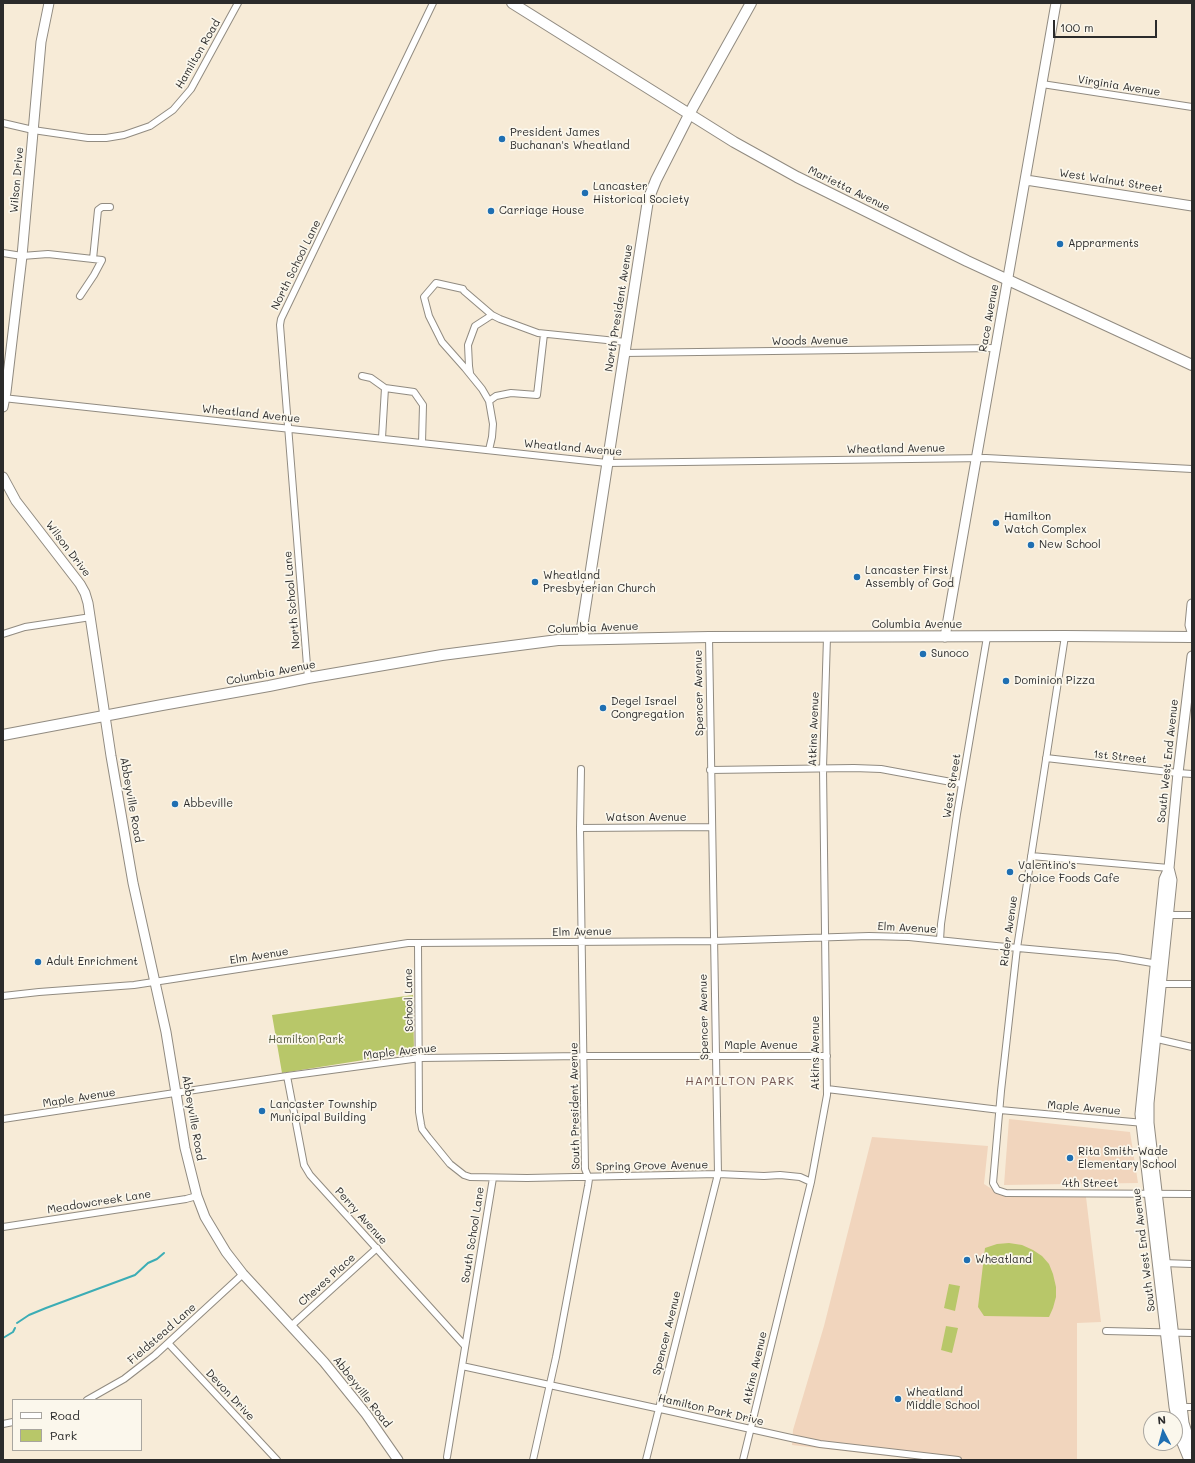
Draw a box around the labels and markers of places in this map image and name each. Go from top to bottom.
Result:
place label: President James Buchanan's Wheatland [510,126,630,152]
marker: President James Buchanan's Wheatland [497,134,507,144]
place label: Lancaster Historical Society [593,180,689,206]
marker: Lancaster Historical Society [580,188,590,198]
place label: Carriage House [499,204,584,218]
marker: Carriage House [486,206,496,216]
place label: Apprarments [1068,237,1139,251]
marker: Apprarments [1055,239,1065,249]
place label: Hamilton Watch Complex [1004,510,1087,536]
marker: Hamilton Watch Complex [991,518,1001,528]
place label: New School [1039,538,1101,552]
marker: New School [1026,540,1036,550]
place label: Lancaster First Assembly of God [865,564,954,590]
place label: Wheatland Presbyterian Church [543,569,655,595]
marker: Lancaster First Assembly of God [852,572,862,582]
marker: Wheatland Presbyterian Church [530,577,540,587]
place label: Sunoco [931,647,969,661]
marker: Sunoco [918,649,928,659]
place label: Dominion Pizza [1014,674,1095,688]
marker: Dominion Pizza [1001,676,1011,686]
place label: Degel Israel Congregation [611,695,684,721]
marker: Degel Israel Congregation [598,703,608,713]
place label: Abbeville [183,797,233,811]
marker: Abbeville [170,799,180,809]
place label: Valentino's Choice Foods Cafe [1018,859,1120,885]
marker: Valentino's Choice Foods Cafe [1005,867,1015,877]
place label: Adult Enrichment [46,955,138,969]
marker: Adult Enrichment [33,957,43,967]
place label: Lancaster Township Municipal Building [270,1098,377,1124]
marker: Lancaster Township Municipal Building [257,1106,267,1116]
place label: Rita Smith-Wade Elementary School [1078,1145,1177,1171]
marker: Rita Smith-Wade Elementary School [1065,1153,1075,1163]
place label: Wheatland [975,1253,1032,1267]
marker: Wheatland [962,1255,972,1265]
place label: Wheatland Middle School [906,1386,980,1412]
marker: Wheatland Middle School [893,1394,903,1404]

